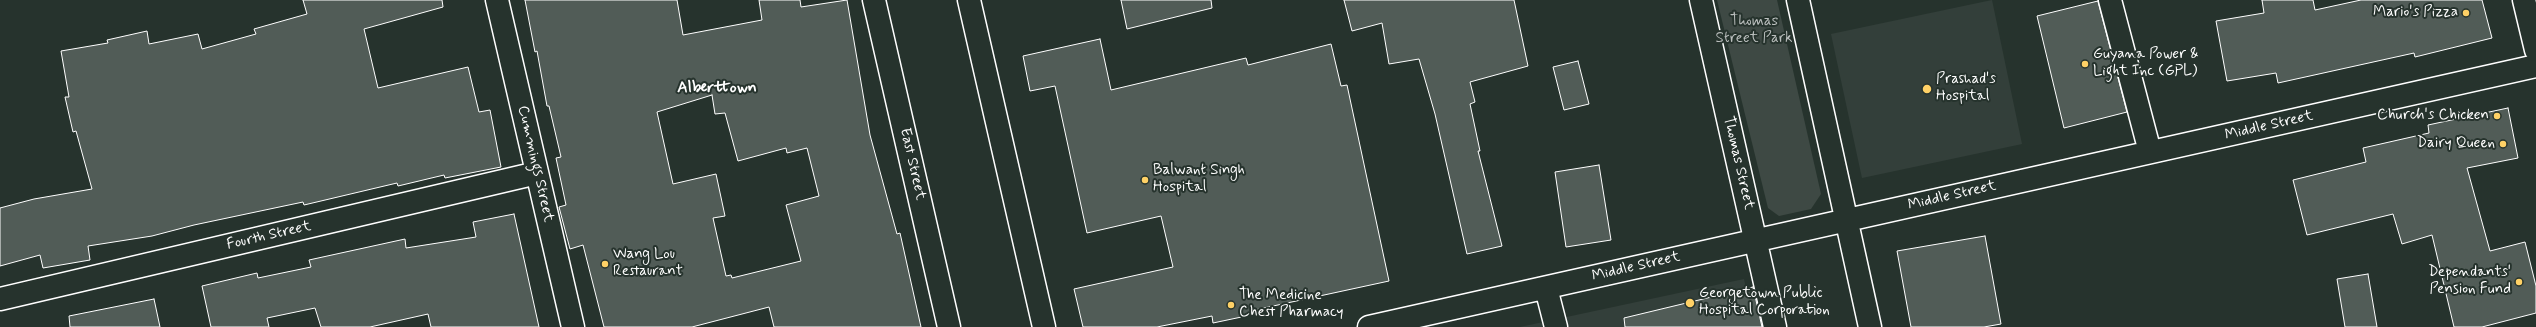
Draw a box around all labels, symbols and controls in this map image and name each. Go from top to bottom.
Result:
place label: Mario's Pizza [2373,4,2458,22]
marker: Mario's Pizza [2461,8,2471,18]
park label: Thomas Street Park [1716,13,1792,48]
place label: Guyana Power & Light Inc (GPL) [2093,46,2199,81]
marker: Guyana Power & Light Inc (GPL) [2080,59,2090,69]
place label: Prashad's Hospital [1936,71,1996,106]
district label: Alberttown [677,79,757,99]
marker: Prashad's Hospital [1921,83,1933,95]
street label: Cummings Street [513,104,557,224]
street label: Middle Street [2223,107,2315,145]
place label: Church's Chicken [2377,107,2489,125]
marker: Church's Chicken [2492,111,2502,121]
street label: Thomas Street [1719,115,1757,211]
street label: East Street [895,126,929,202]
place label: Dairy Queen [2417,135,2495,153]
marker: Dairy Queen [2498,139,2508,149]
place label: Balwant Singh Hospital [1153,162,1245,197]
marker: Balwant Singh Hospital [1140,175,1150,185]
street label: Middle Street [1906,177,1998,215]
street label: Fourth Street [225,218,313,254]
place label: Wang Lou Restaurant [613,246,683,281]
street label: Middle Street [1590,248,1682,286]
marker: Wang Lou Restaurant [600,259,610,269]
place label: Dependants' Pension Fund [2428,264,2511,299]
marker: Dependants' Pension Fund [2514,277,2524,287]
place label: Georgetown Public Hospital Corporation [1699,285,1830,320]
place label: The Medicine Chest Pharmacy [1239,287,1343,322]
marker: Georgetown Public Hospital Corporation [1684,297,1696,309]
marker: The Medicine Chest Pharmacy [1226,300,1236,310]

